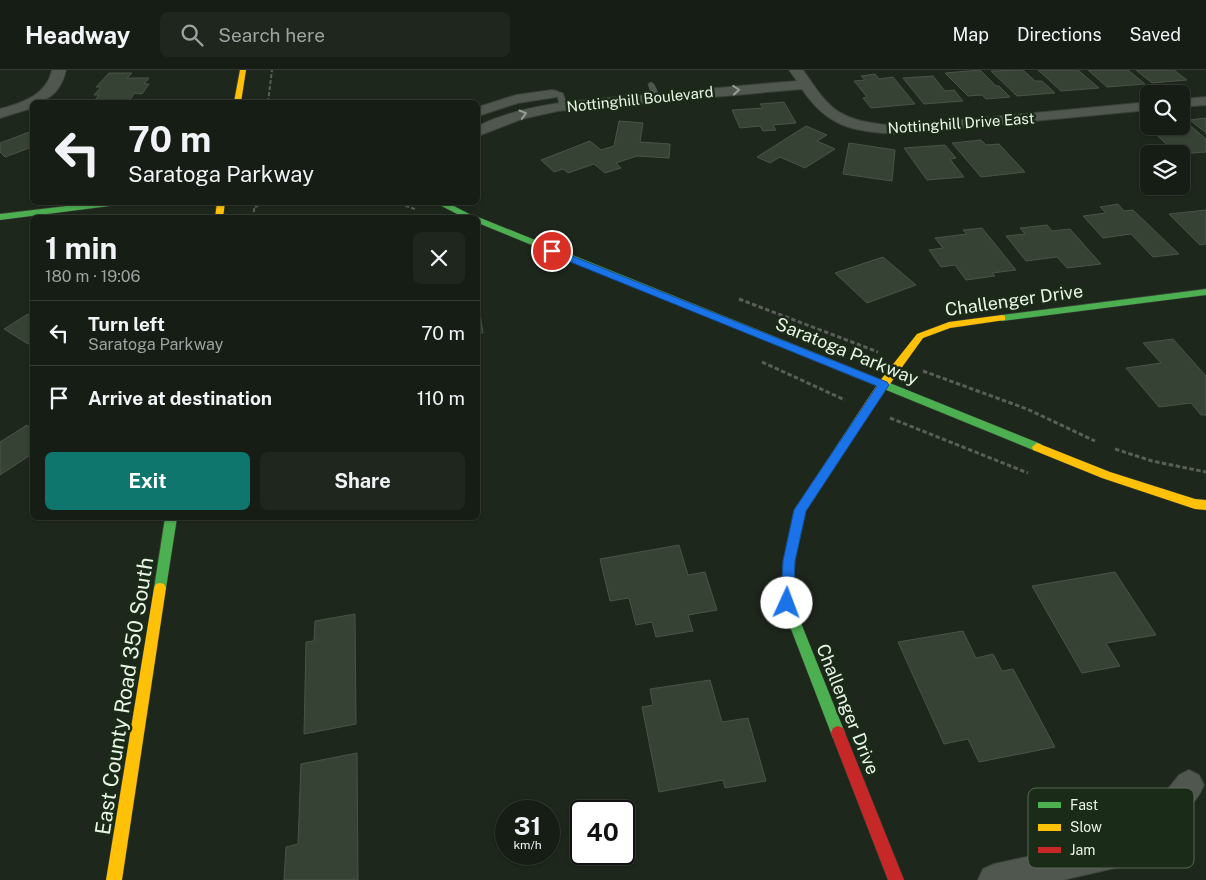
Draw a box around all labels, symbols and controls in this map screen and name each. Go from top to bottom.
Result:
search box [160,12,510,57]
text: Headway [25,21,130,49]
icon: search [178,21,206,49]
text: Search here [218,24,325,46]
text: Map [952,24,989,45]
text: Directions [1017,24,1102,45]
text: Saved [1130,24,1181,45]
street label: Nottinghill Boulevard [566,83,714,115]
one-way arrow [732,85,740,96]
map controls [1140,85,1190,195]
button: search [1140,85,1190,135]
street label: Nottinghill Drive East [887,109,1035,137]
one-way arrow [518,110,526,120]
text: 70 m [128,119,211,160]
icon: left [45,120,110,185]
button: layers [1140,145,1190,195]
text: Saratoga Parkway [128,161,314,187]
text: 1 min [45,230,117,266]
pin [531,230,573,272]
button: close [413,232,465,284]
icon: arrive [538,237,566,265]
text: 180 m · 19:06 [45,267,140,286]
street label: Challenger Drive [944,280,1084,320]
text: Turn left [88,313,165,335]
street label: Saratoga Parkway [773,313,922,389]
icon: left [45,319,73,347]
text: 70 m [421,322,465,344]
text: Saratoga Parkway [88,335,223,354]
icon: arrive [45,384,73,412]
text: Arrive at destination [88,387,272,409]
text: 110 m [417,387,465,409]
button: Exit [45,452,250,510]
button: Share [260,452,465,510]
street label: East County Road 350 South [90,555,158,837]
position arrow [760,576,812,628]
street label: Challenger Drive [812,641,884,777]
legend [1028,788,1194,868]
text: Fast [1070,797,1098,813]
speed limit sign: 40 [570,800,635,865]
text: 31 [514,811,541,841]
text: Slow [1070,819,1102,835]
text: km/h [513,838,542,852]
text: Jam [1070,842,1095,858]

